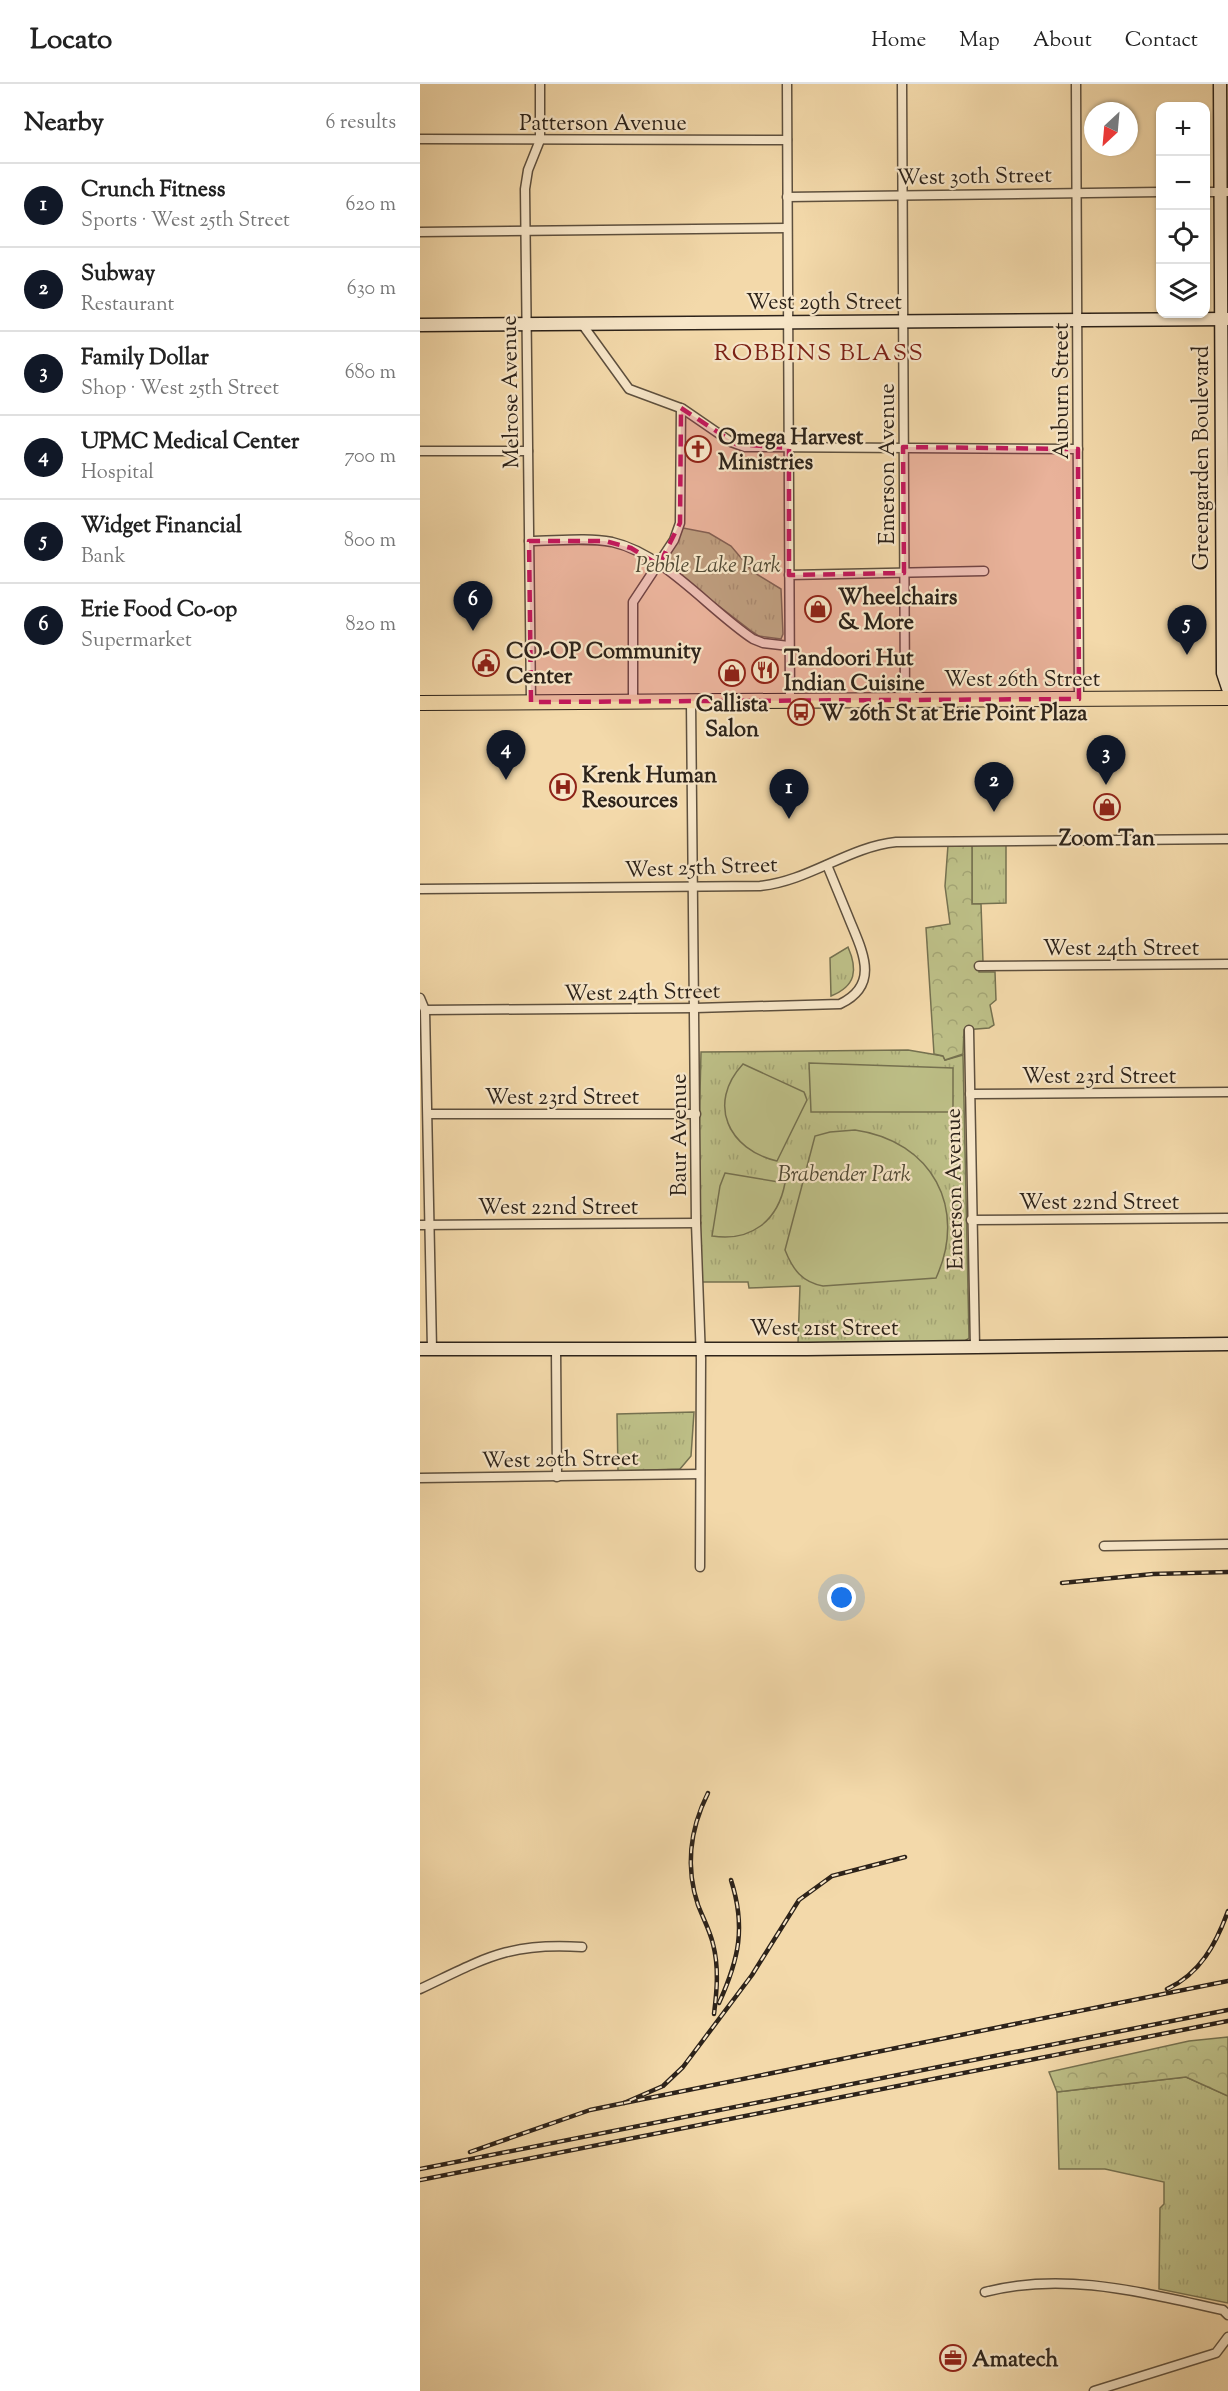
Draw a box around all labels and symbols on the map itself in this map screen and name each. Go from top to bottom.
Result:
north arrow [1084,102,1138,156]
street label: Patterson Avenue [519,109,687,141]
street label: West 30th Street [896,161,1053,195]
street label: West 29th Street [746,288,903,320]
street label: Melrose Avenue [495,315,529,469]
street label: Auburn Street [1047,322,1079,460]
district label: ROBBINS BLASS [714,337,924,371]
street label: Greengarden Boulevard [1187,346,1219,570]
street label: Emerson Avenue [873,383,905,545]
place label: Omega Harvest Ministries [718,423,864,480]
church icon: Omega Harvest Ministries [683,434,713,464]
park label: Pebble Lake Park [635,551,781,583]
pin: 6 [454,582,492,631]
place label: Wheelchairs & More [838,583,958,640]
shop icon: Wheelchairs & More [803,594,833,624]
pin: 5 [1168,606,1206,655]
place label: CO-OP Community Center [506,637,702,694]
place label: Tandoori Hut Indian Cuisine [784,644,925,701]
public building icon: CO-OP Community Center [471,648,501,678]
restaurant icon: Tandoori Hut Indian Cuisine [750,655,780,685]
shop icon: Callista Salon [717,658,747,688]
street label: West 26th Street [944,665,1101,697]
place label: Callista Salon [696,690,769,747]
bus stop icon: W 26th St at Erie Point Plaza [786,697,816,727]
place label: W 26th St at Erie Point Plaza [820,699,1088,731]
pin: 4 [486,730,526,780]
pin: 3 [1086,736,1126,785]
place label: Krenk Human Resources [582,761,717,818]
pin: 2 [974,762,1014,812]
pin: 1 [770,770,808,819]
hospital icon: Krenk Human Resources [548,772,578,802]
shop icon: Zoom Tan [1092,792,1122,822]
place label: Zoom Tan [1059,824,1155,856]
street label: West 25th Street [624,850,779,888]
street label: West 24th Street [1043,934,1200,966]
street label: West 24th Street [564,977,721,1011]
street label: West 23rd Street [1022,1062,1177,1094]
street label: Baur Avenue [665,1074,697,1196]
street label: West 23rd Street [485,1083,640,1115]
street label: Emerson Avenue [939,1108,973,1270]
park label: Brabender Park [777,1160,911,1192]
street label: West 22nd Street [1019,1188,1180,1220]
street label: West 22nd Street [478,1193,639,1225]
street label: West 21st Street [750,1314,899,1346]
street label: West 20th Street [481,1444,639,1478]
your location [827,1583,856,1612]
office icon: Amatech [938,2343,968,2373]
place label: Amatech [972,2345,1059,2377]

